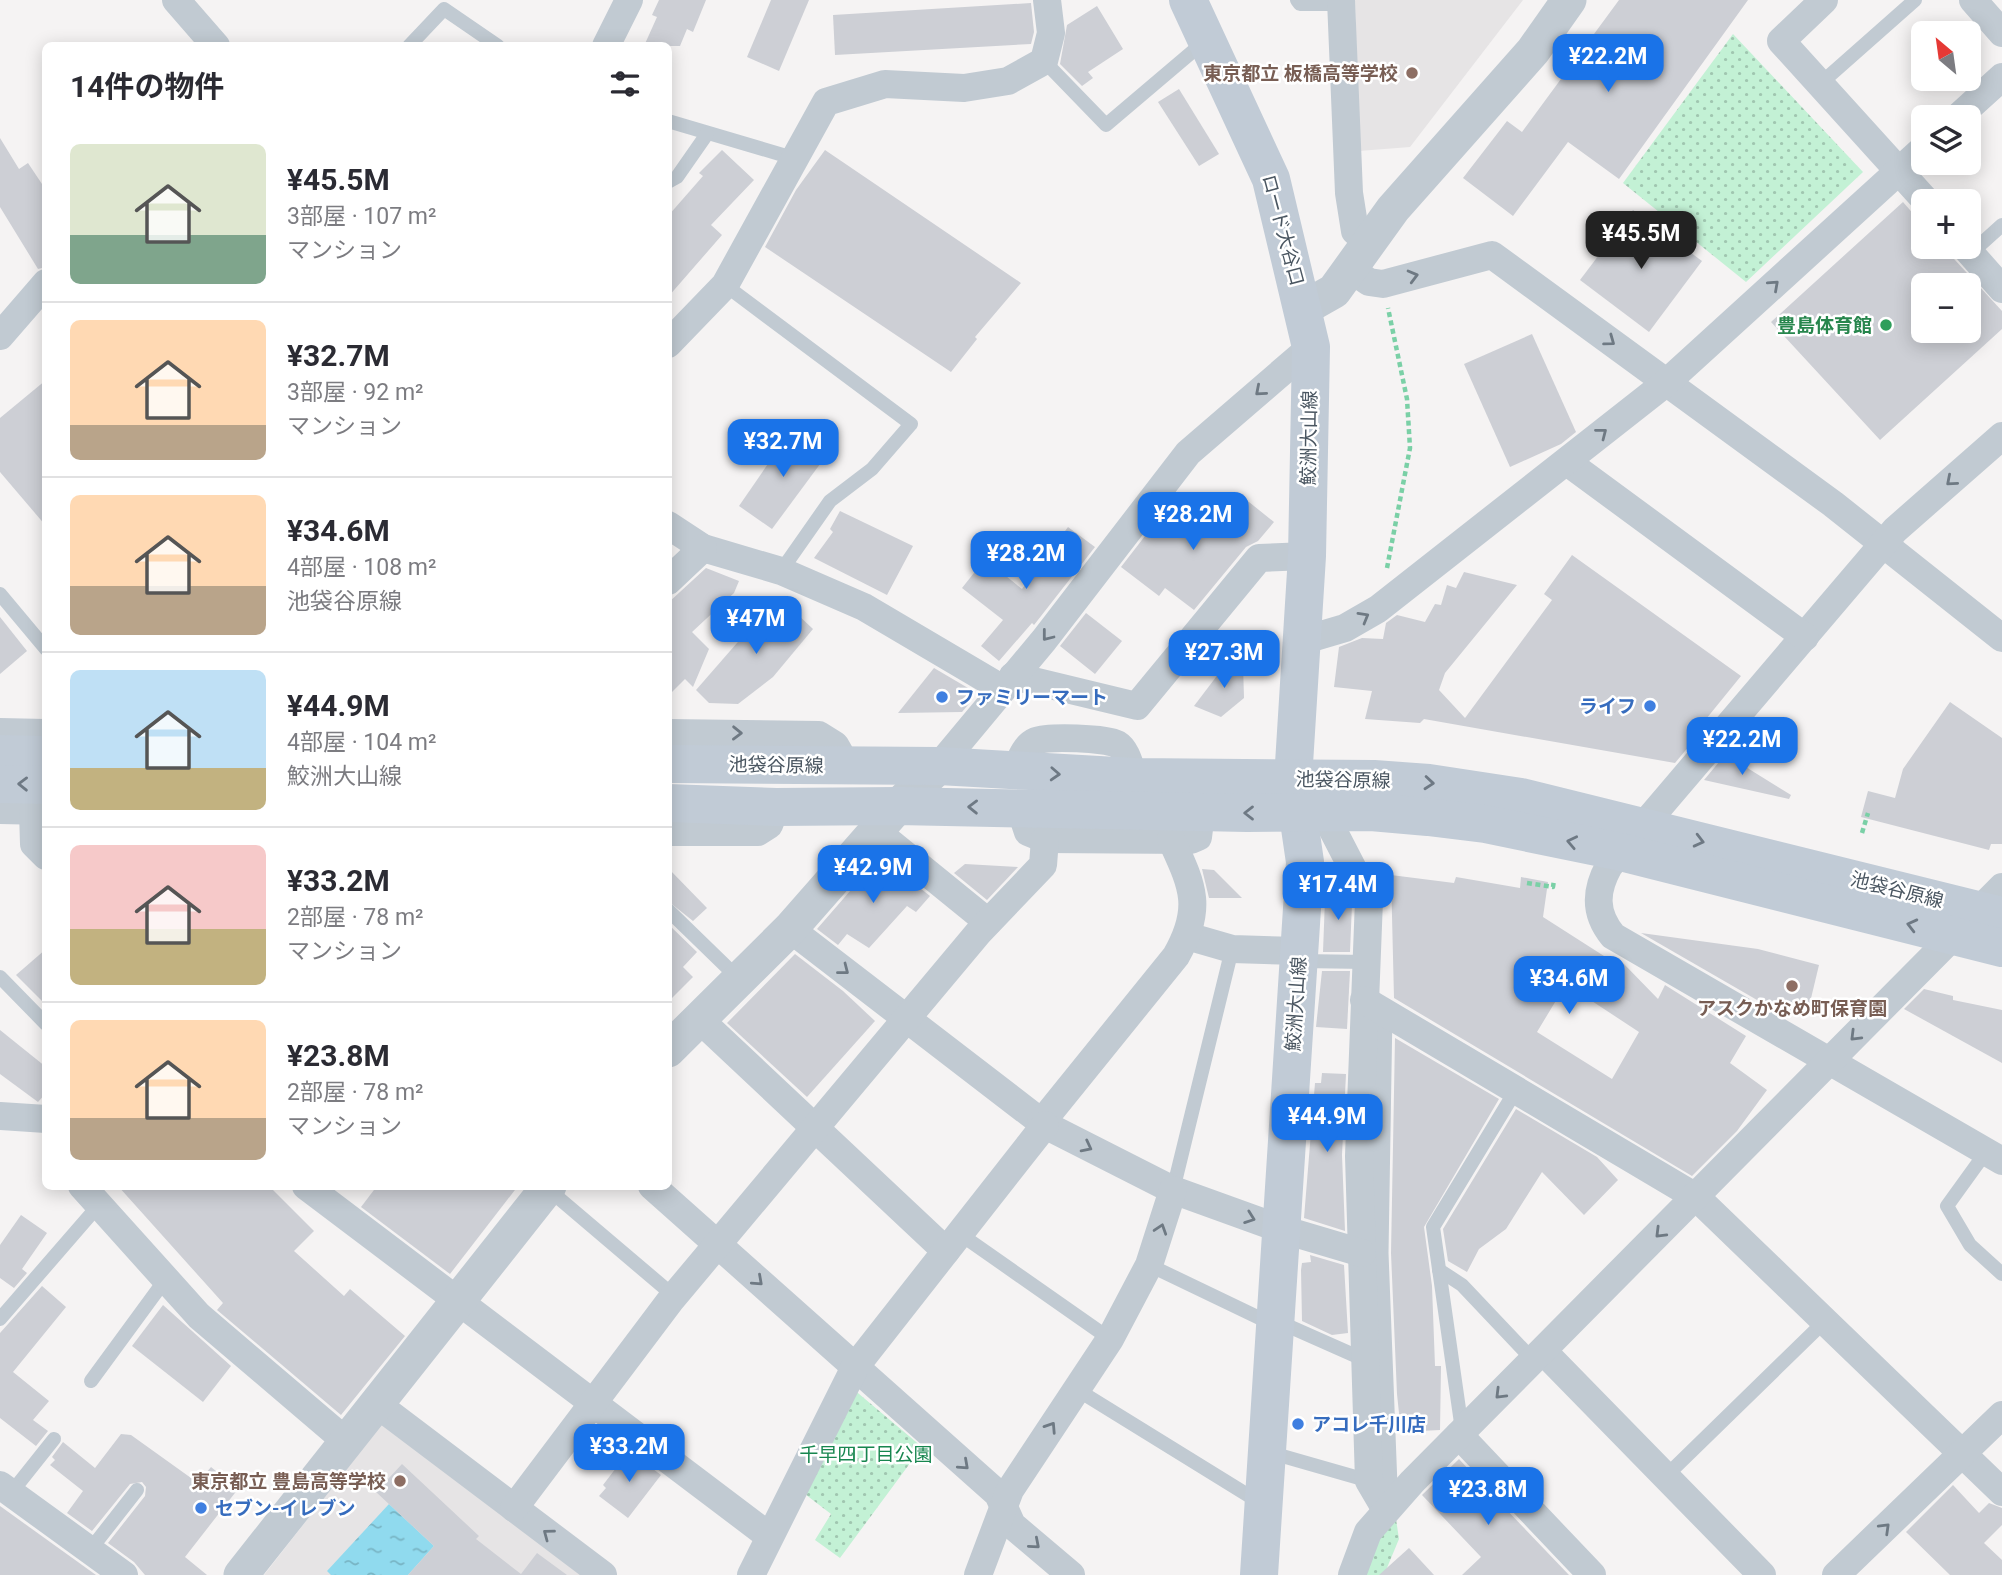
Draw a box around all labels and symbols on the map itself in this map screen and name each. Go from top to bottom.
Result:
north arrow [1911,21,1981,91]
pin: ¥22.2M [1551,34,1665,94]
place label: 東京都立 板橋高等学校 [1203,62,1398,85]
marker: 東京都立 板橋高等学校 [1404,65,1420,81]
street label: ロード大谷口 [1257,172,1309,288]
pin: ¥45.5M [1584,212,1698,271]
one-way arrow [1407,270,1419,284]
one-way arrow [1766,280,1779,293]
place label: 豊島体育館 [1777,314,1872,337]
marker: 豊島体育館 [1878,317,1894,333]
one-way arrow [1602,333,1615,345]
one-way arrow [1255,383,1268,395]
street label: 鮫洲大山線 [1297,390,1321,486]
pin: ¥32.7M [726,420,840,479]
one-way arrow [1595,429,1607,442]
one-way arrow [1946,473,1959,485]
pin: ¥28.2M [1136,492,1250,552]
pin: ¥28.2M [969,532,1083,591]
pin: ¥47M [715,596,797,656]
one-way arrow [1357,612,1369,625]
one-way arrow [1043,627,1055,640]
pin: ¥27.3M [1167,630,1281,690]
place label: ファミリーマート [956,686,1108,709]
marker: ファミリーマート [934,689,950,705]
place label: ライフ [1579,695,1636,718]
marker: ライフ [1642,698,1658,714]
pin: ¥22.2M [1685,718,1799,777]
one-way arrow [731,726,742,741]
street label: 池袋谷原線 [728,753,824,777]
one-way arrow [1050,766,1061,781]
street label: 池袋谷原線 [1295,768,1391,792]
one-way arrow [1423,776,1435,791]
one-way arrow [17,777,28,792]
one-way arrow [967,799,977,815]
one-way arrow [1243,805,1254,821]
one-way arrow [1693,833,1705,847]
one-way arrow [1566,835,1578,850]
pin: ¥42.9M [816,846,930,905]
pin: ¥17.4M [1281,862,1395,922]
street label: 池袋谷原線 [1848,867,1946,913]
one-way arrow [1906,919,1918,933]
street label: 鮫洲大山線 [1281,956,1311,1052]
pin: ¥34.6M [1512,956,1626,1016]
one-way arrow [836,962,849,975]
marker: アスクかなめ町保育園 [1784,978,1800,994]
place label: アスクかなめ町保育園 [1697,997,1887,1020]
one-way arrow [1850,1028,1863,1041]
pin: ¥44.9M [1270,1094,1384,1154]
one-way arrow [1080,1138,1092,1152]
one-way arrow [1244,1210,1256,1224]
one-way arrow [1153,1223,1167,1236]
one-way arrow [1656,1225,1669,1238]
one-way arrow [750,1273,763,1285]
one-way arrow [1495,1386,1508,1399]
place label: アコレ千川店 [1312,1413,1426,1436]
marker: アコレ千川店 [1290,1416,1306,1432]
one-way arrow [1043,1422,1055,1435]
pin: ¥33.2M [572,1424,686,1484]
park label: 千早四丁目公園 [799,1443,933,1466]
one-way arrow [956,1456,969,1469]
pin: ¥23.8M [1431,1468,1545,1527]
place label: 東京都立 豊島高等学校 [191,1470,386,1493]
marker: 東京都立 豊島高等学校 [392,1473,408,1489]
place label: セブン-イレブン [215,1497,356,1520]
marker: セブン-イレブン [193,1500,209,1516]
one-way arrow [1877,1523,1890,1536]
one-way arrow [544,1529,556,1542]
one-way arrow [1027,1536,1040,1548]

